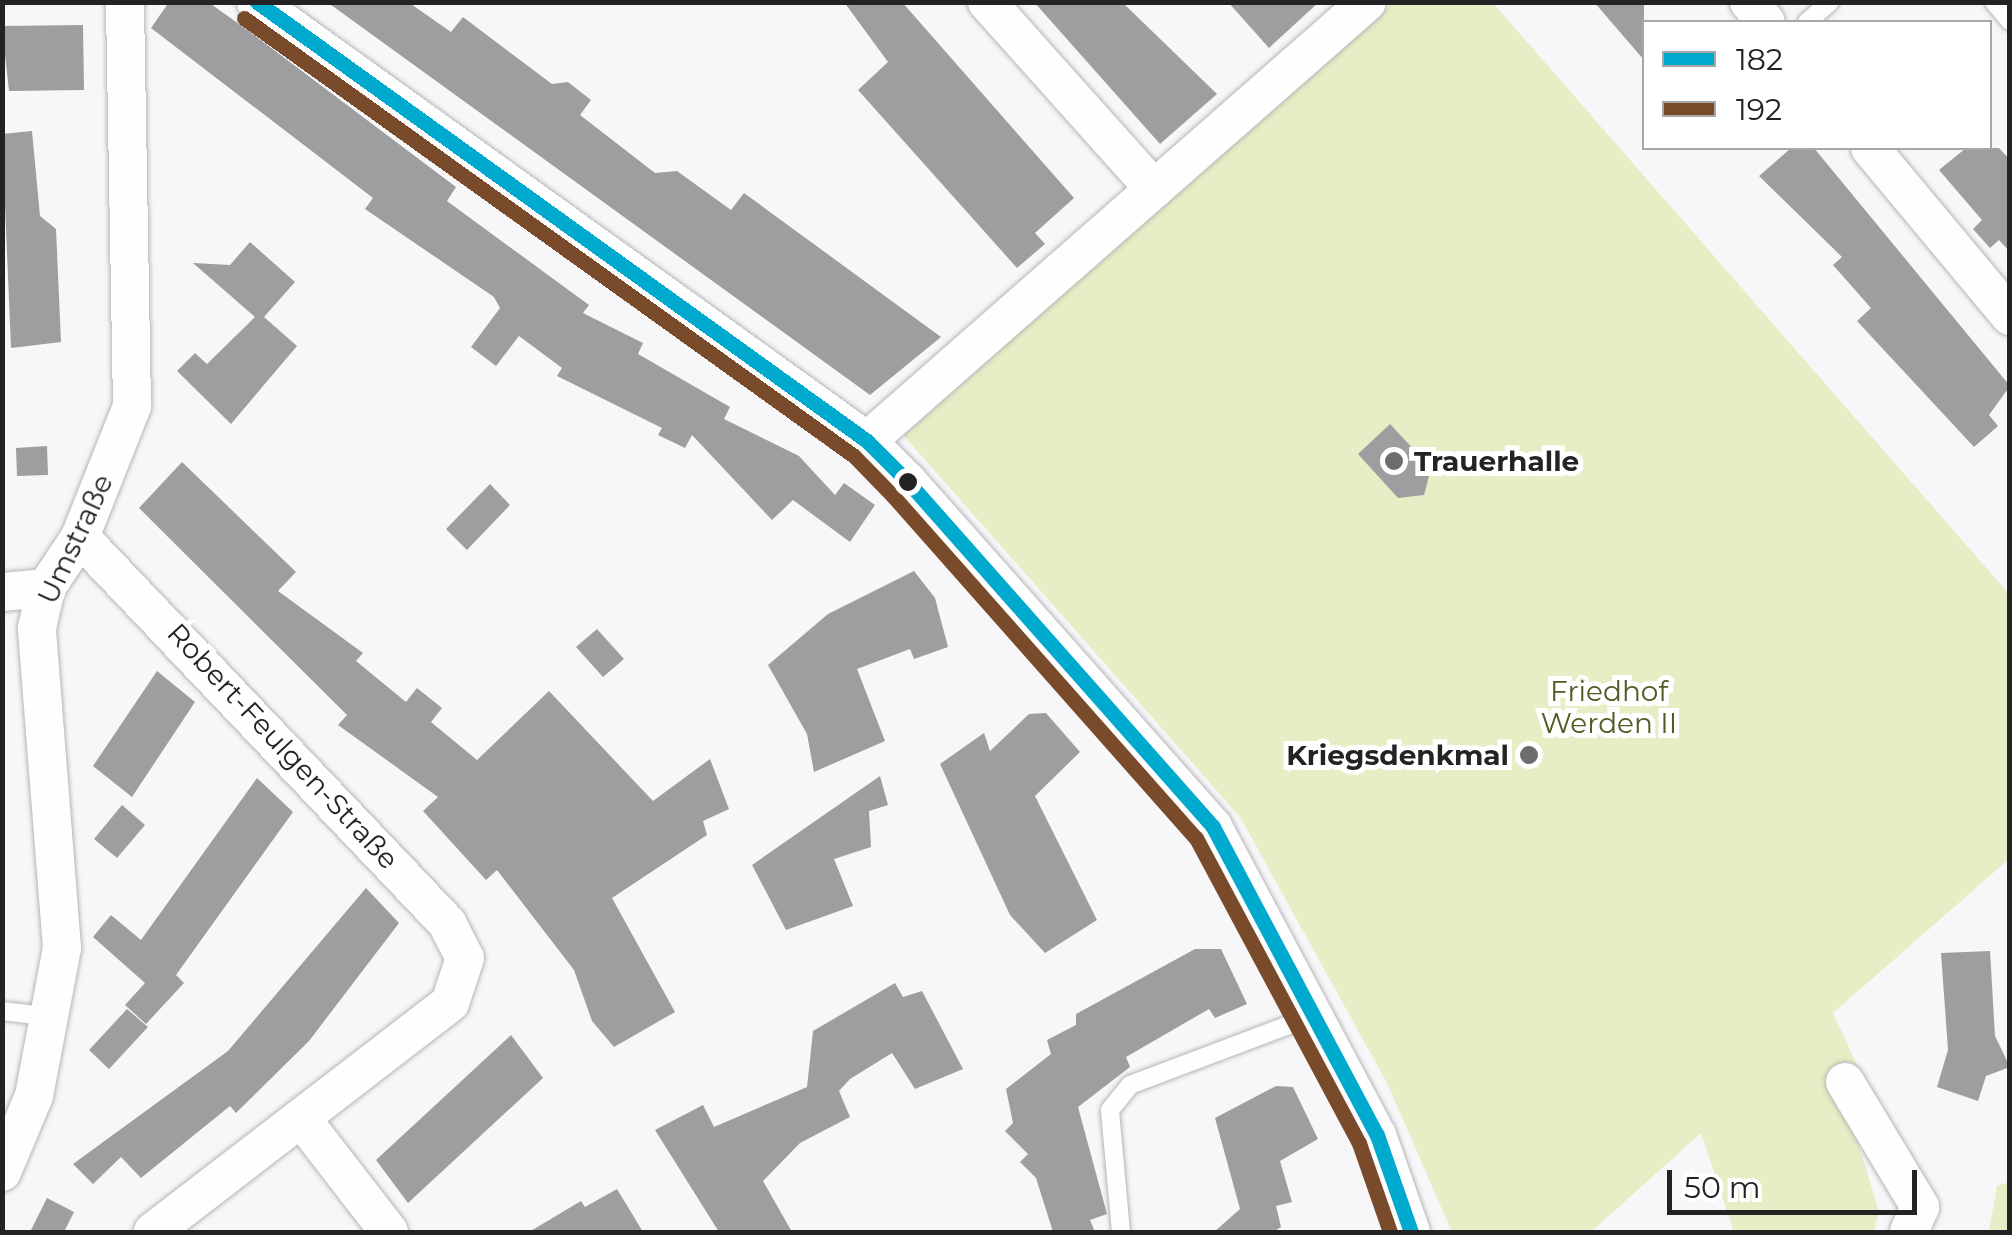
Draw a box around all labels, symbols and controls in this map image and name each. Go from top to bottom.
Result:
legend [1642,20,1992,150]
text: 182 [1736,41,1783,78]
text: 192 [1736,91,1782,128]
place label: Trauerhalle [1414,444,1579,478]
marker: Trauerhalle [1383,450,1405,472]
street label: Umstraße [30,469,120,609]
unlabelled marker [898,472,918,492]
street label: Robert-Feulgen-Straße [160,616,406,876]
park label: Friedhof Werden II [1541,674,1677,740]
place label: Kriegsdenkmal [1286,738,1509,772]
marker: Kriegsdenkmal [1518,744,1540,766]
scale bar [1672,1150,1922,1212]
text: 50 m [1684,1169,1761,1206]

